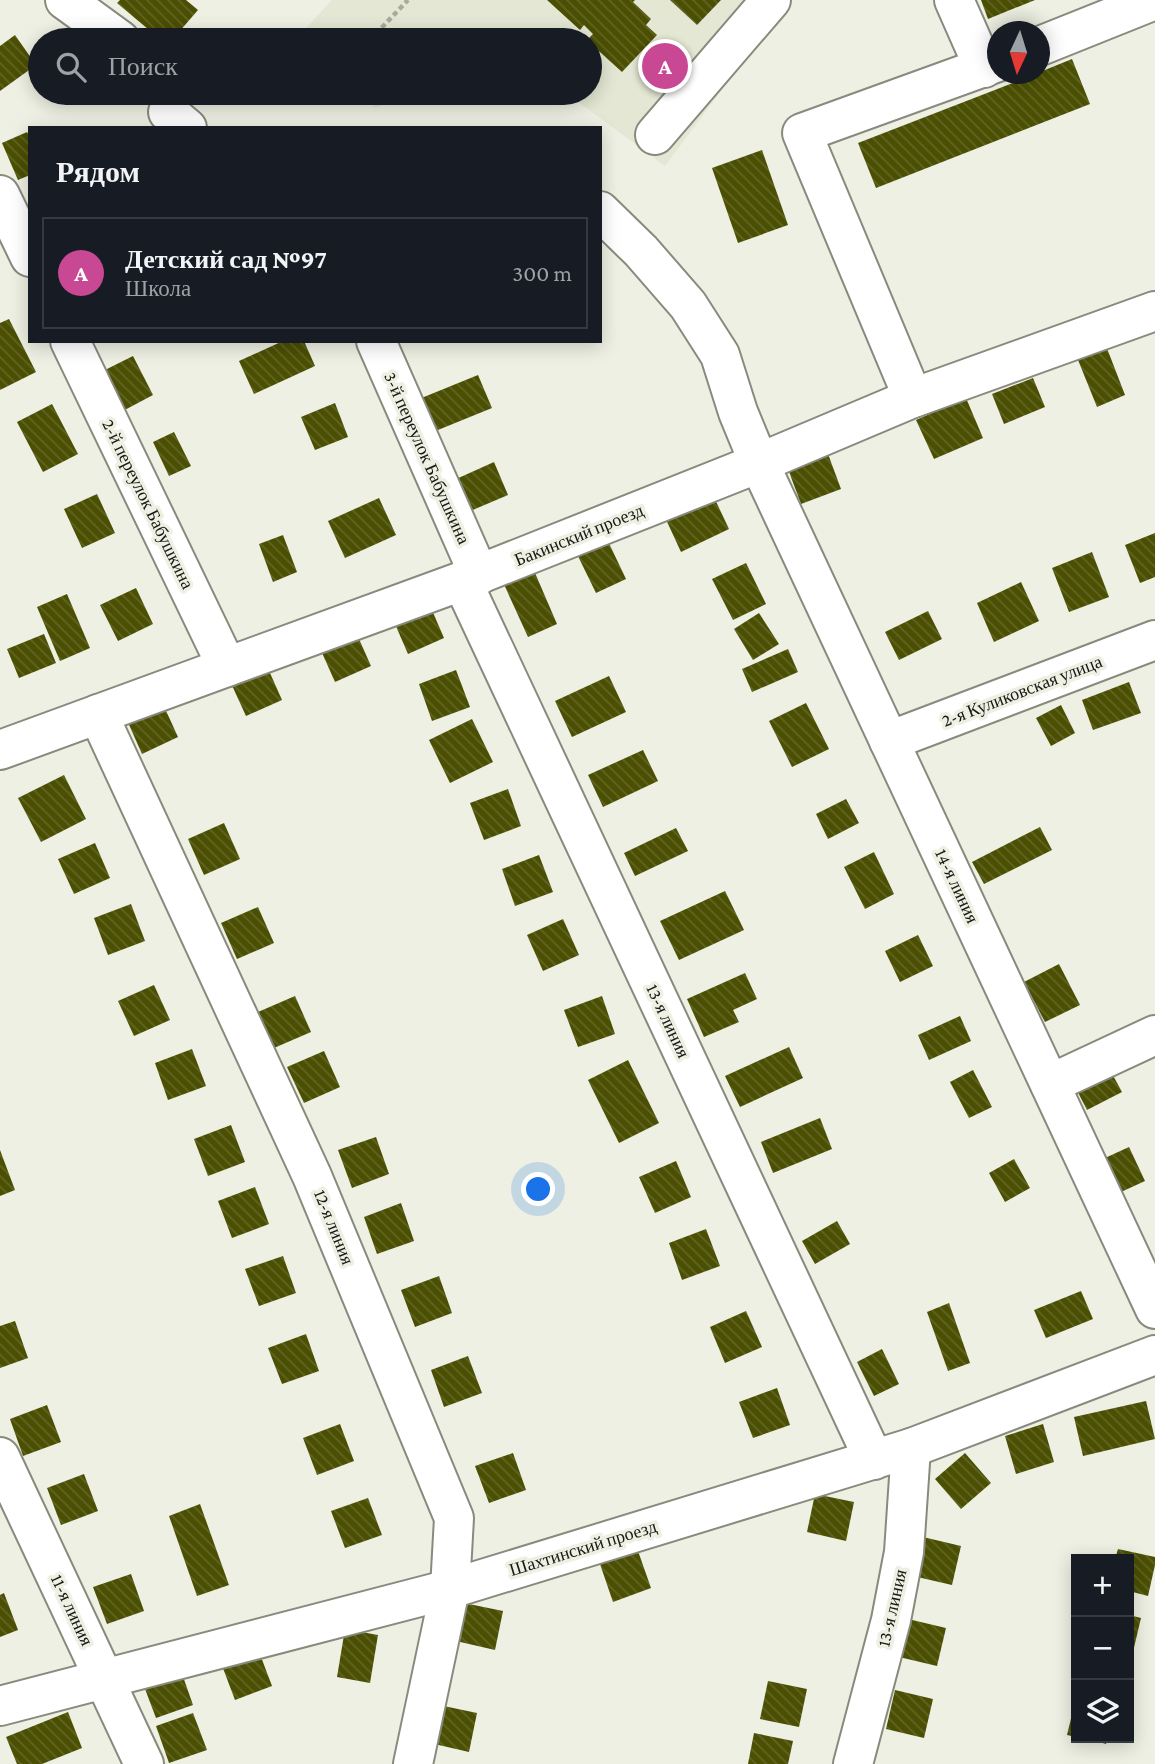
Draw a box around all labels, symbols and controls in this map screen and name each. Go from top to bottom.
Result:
north arrow [987,21,1050,84]
search box [28,28,602,105]
pin: A [642,40,688,92]
icon: search [52,48,90,86]
text: Поиск [108,52,178,81]
text: Рядом [56,155,140,188]
text: Детский сад №97 [125,245,327,274]
text: A [74,260,88,286]
text: 300 m [512,260,572,286]
text: Школа [125,275,191,301]
street label: 3-й переулок Бабушкина [380,369,474,547]
street label: 2-й переулок Бабушкина [98,416,198,592]
street label: Бакинский проезд [511,500,647,570]
street label: 2-я Куликовская улица [939,651,1105,731]
street label: 14-я линия [931,846,983,926]
street label: 13-я линия [642,981,694,1061]
your location [521,1172,555,1206]
street label: 12-я линия [310,1187,358,1267]
street label: Шахтинский проезд [507,1516,659,1580]
map controls [1071,1554,1134,1743]
button: + [1071,1554,1134,1617]
street label: 13-я линия [873,1567,911,1649]
street label: 11-я линия [47,1571,97,1649]
button: − [1071,1617,1134,1680]
button: layers [1071,1680,1134,1743]

